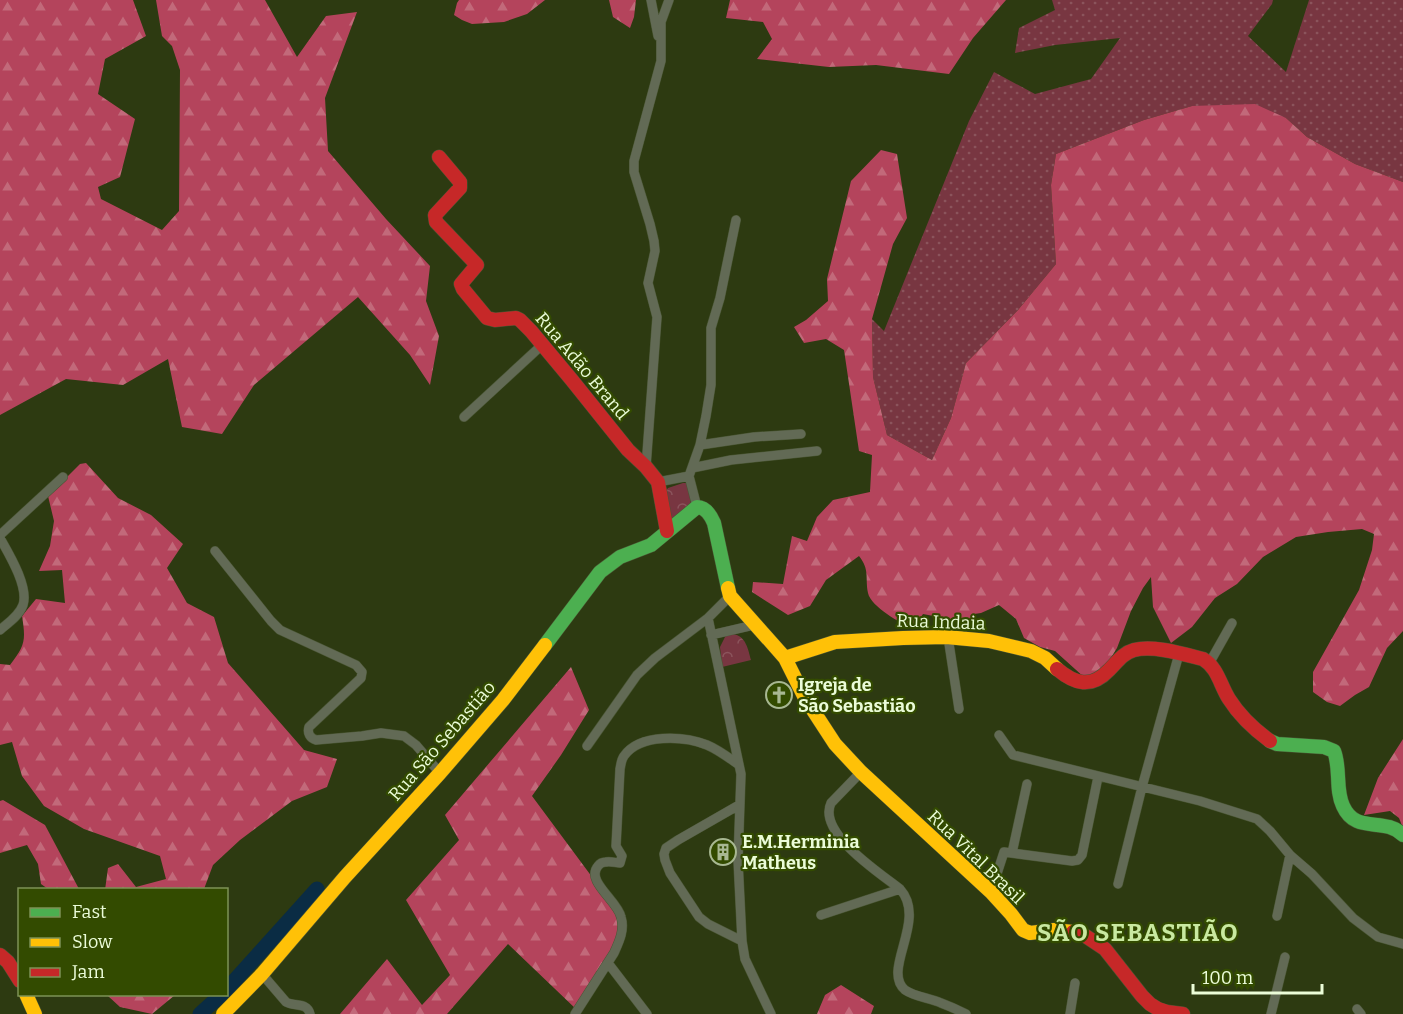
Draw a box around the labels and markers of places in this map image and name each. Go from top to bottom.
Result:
place label: Igreja de São Sebastião [798,674,916,717]
church icon: Igreja de São Sebastião [764,680,794,710]
place label: E.M.Herminia Matheus [742,831,860,874]
building icon: E.M.Herminia Matheus [708,837,738,867]

